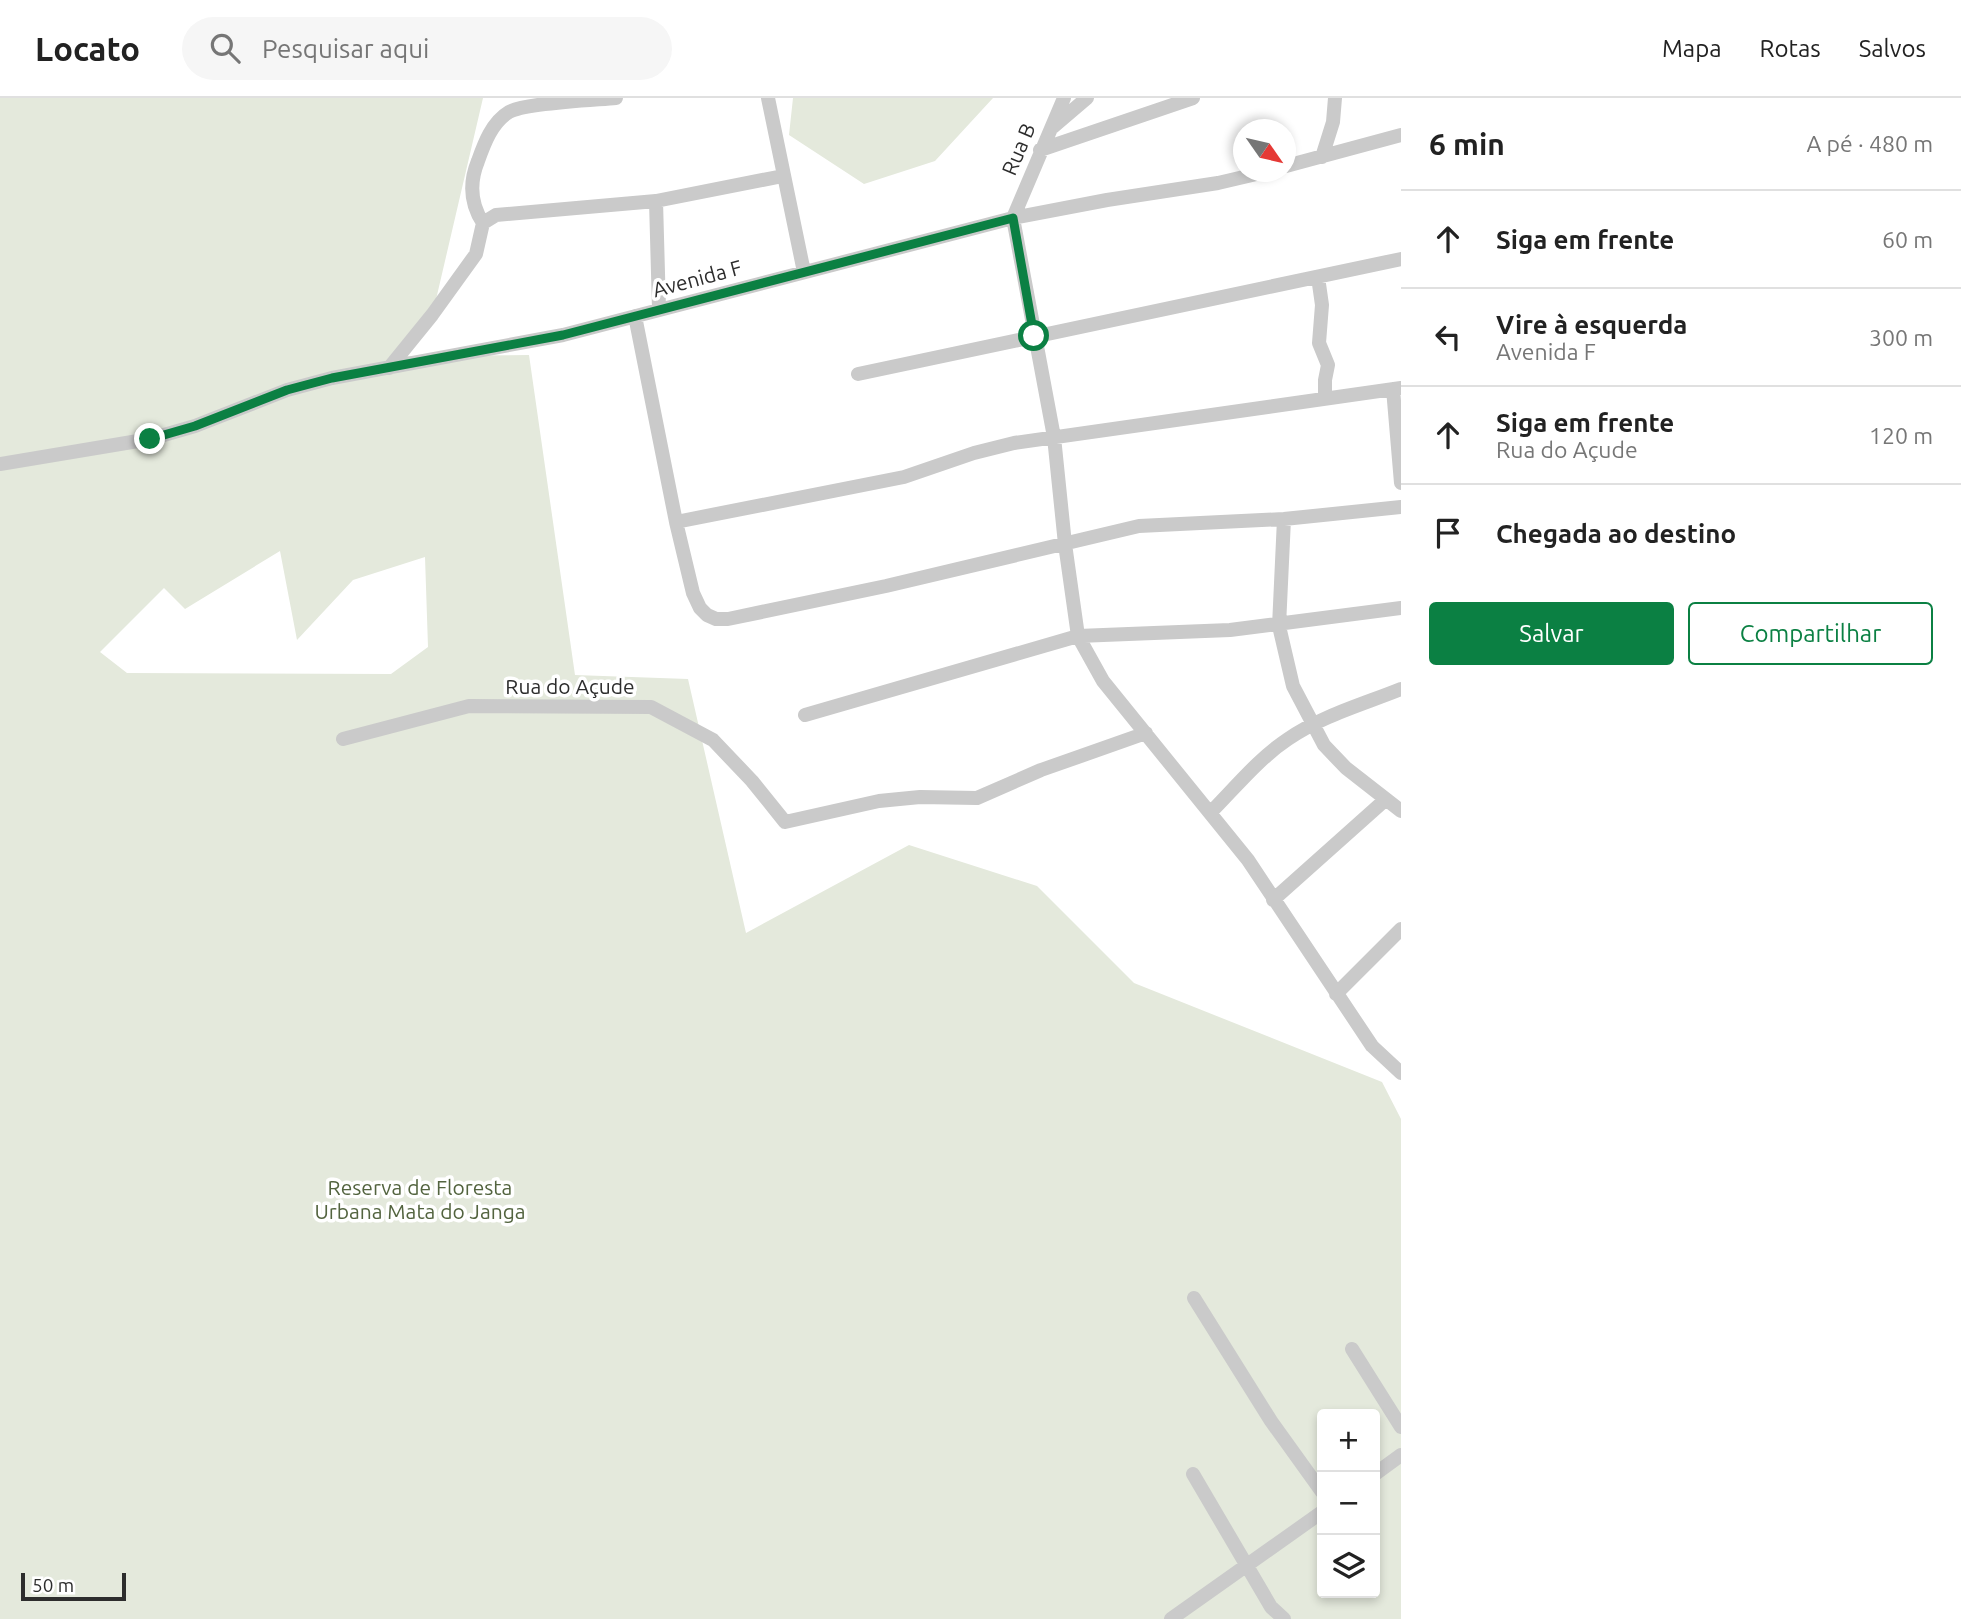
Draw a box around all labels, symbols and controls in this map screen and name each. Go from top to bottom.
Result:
search box [182,17,672,80]
icon: search [206,29,244,67]
text: Locato [35,30,140,67]
text: Pesquisar aqui [262,34,429,63]
text: Mapa [1662,35,1722,62]
text: Rotas [1760,35,1821,62]
text: Salvos [1859,35,1926,62]
street label: Rua B [996,119,1040,179]
north arrow [1233,119,1296,182]
text: 6 min [1429,127,1505,161]
text: A pé · 480 m [1806,131,1933,156]
icon: ahead [1429,220,1467,258]
text: Siga em frente [1496,225,1674,254]
text: 60 m [1882,227,1933,252]
street label: Avenida F [650,255,744,301]
text: Vire à esquerda [1496,310,1687,339]
icon: left [1429,318,1467,356]
route start [1018,320,1049,351]
text: 300 m [1869,325,1933,350]
text: Avenida F [1496,339,1596,364]
text: Siga em frente [1496,408,1674,437]
icon: ahead [1429,416,1467,454]
route end [134,423,165,454]
text: 120 m [1869,423,1933,448]
text: Rua do Açude [1496,437,1638,462]
icon: arrive [1429,514,1467,552]
text: Chegada ao destino [1496,519,1736,548]
button: Salvar [1429,602,1674,665]
button: Compartilhar [1688,602,1933,665]
street label: Rua do Açude [505,674,635,698]
park label: Reserva de Floresta Urbana Mata do Janga [314,1175,526,1223]
map controls [1317,1409,1380,1598]
button: + [1317,1409,1380,1472]
button: − [1317,1472,1380,1535]
button: layers [1317,1535,1380,1598]
scale bar [21,1570,126,1602]
text: 50 m [32,1574,74,1596]

